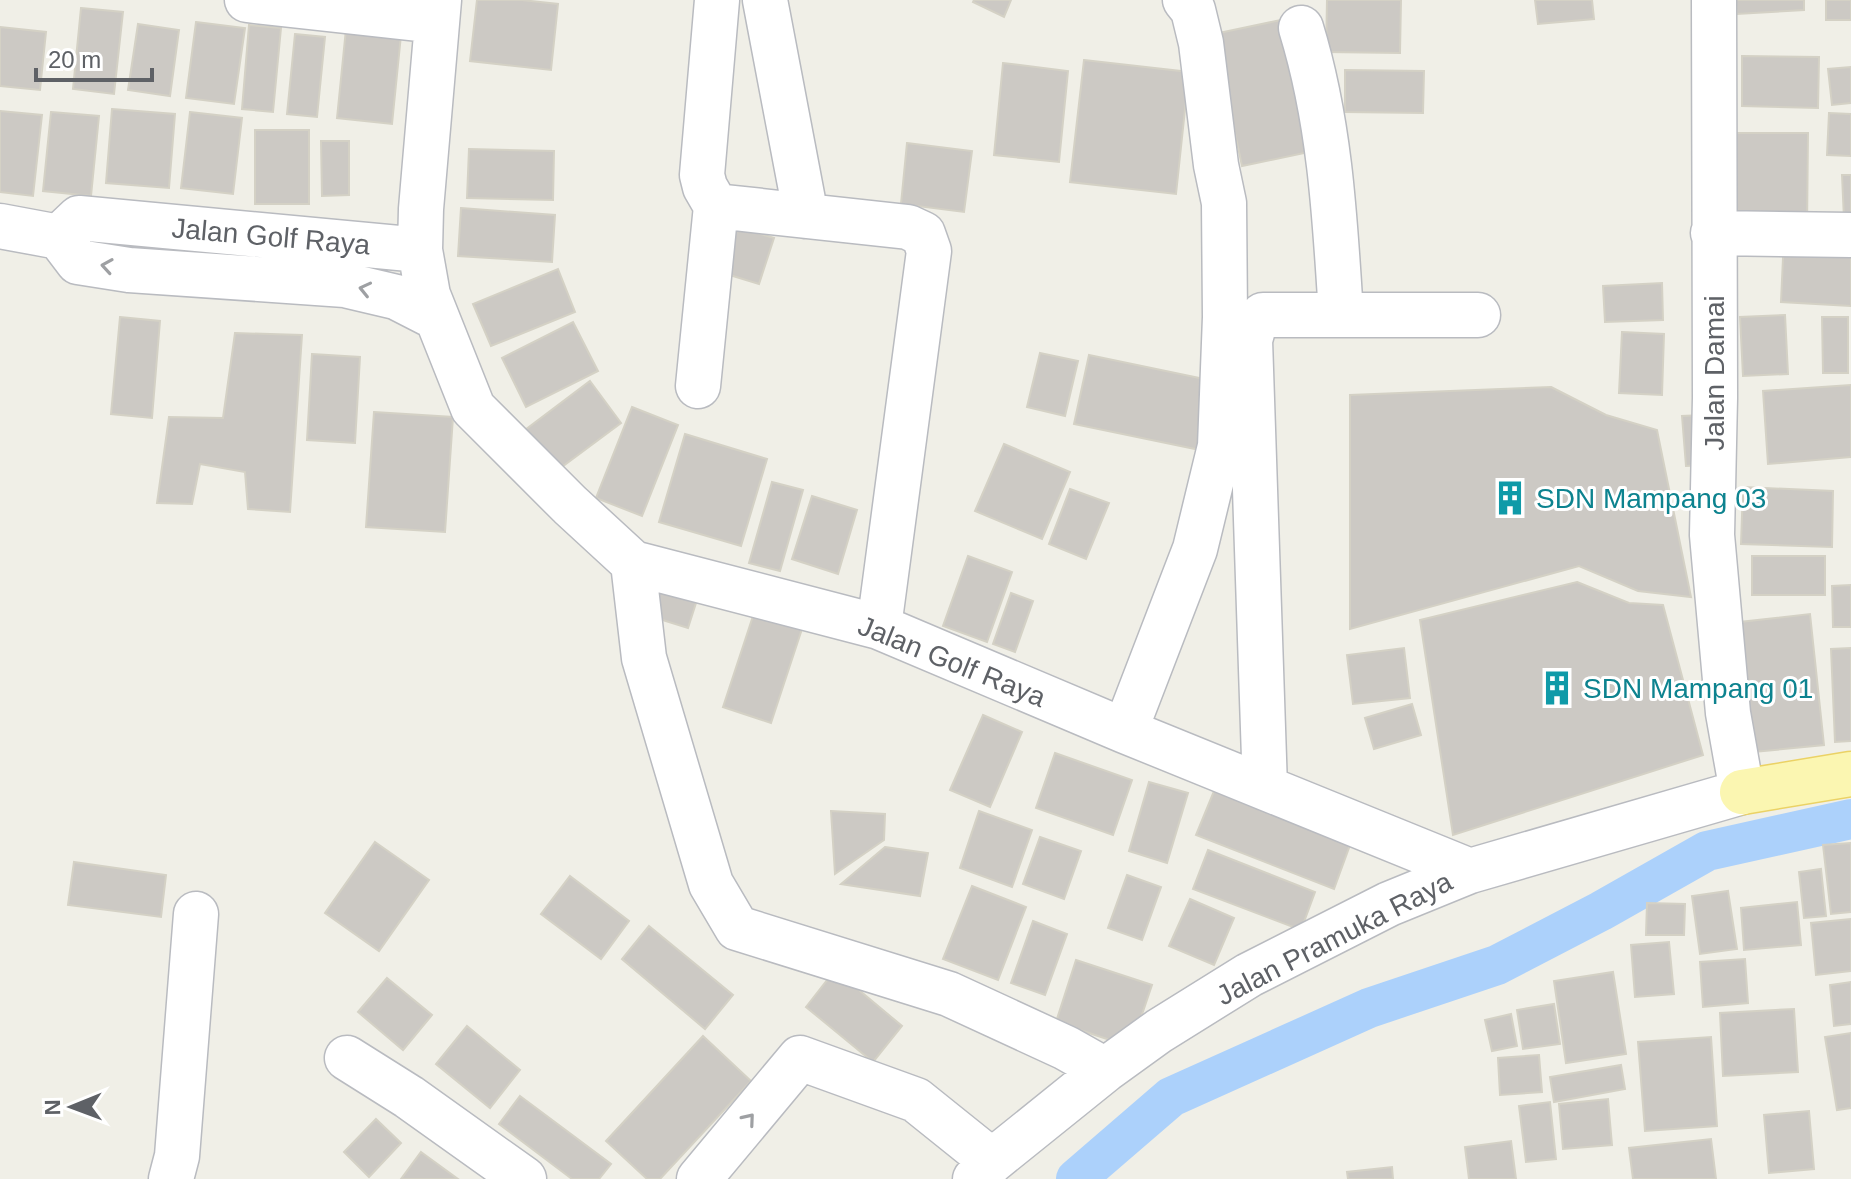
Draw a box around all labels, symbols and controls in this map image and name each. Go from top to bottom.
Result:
scale bar [36,32,152,82]
text: 20 m [48,46,101,73]
street label: Jalan Golf Raya [170,212,372,261]
one-way arrow [100,258,114,275]
one-way arrow [359,282,373,299]
street label: Jalan Damai [1699,295,1730,451]
building icon: SDN Mampang 03 [1491,479,1529,517]
place label: SDN Mampang 03 [1536,483,1766,514]
street label: Jalan Golf Raya [854,610,1050,713]
building icon: SDN Mampang 01 [1538,669,1576,707]
place label: SDN Mampang 01 [1583,673,1813,704]
street label: Jalan Pramuka Raya [1211,865,1457,1011]
north arrow [32,1067,112,1147]
text: N [40,1099,65,1116]
one-way arrow [739,1114,754,1129]

